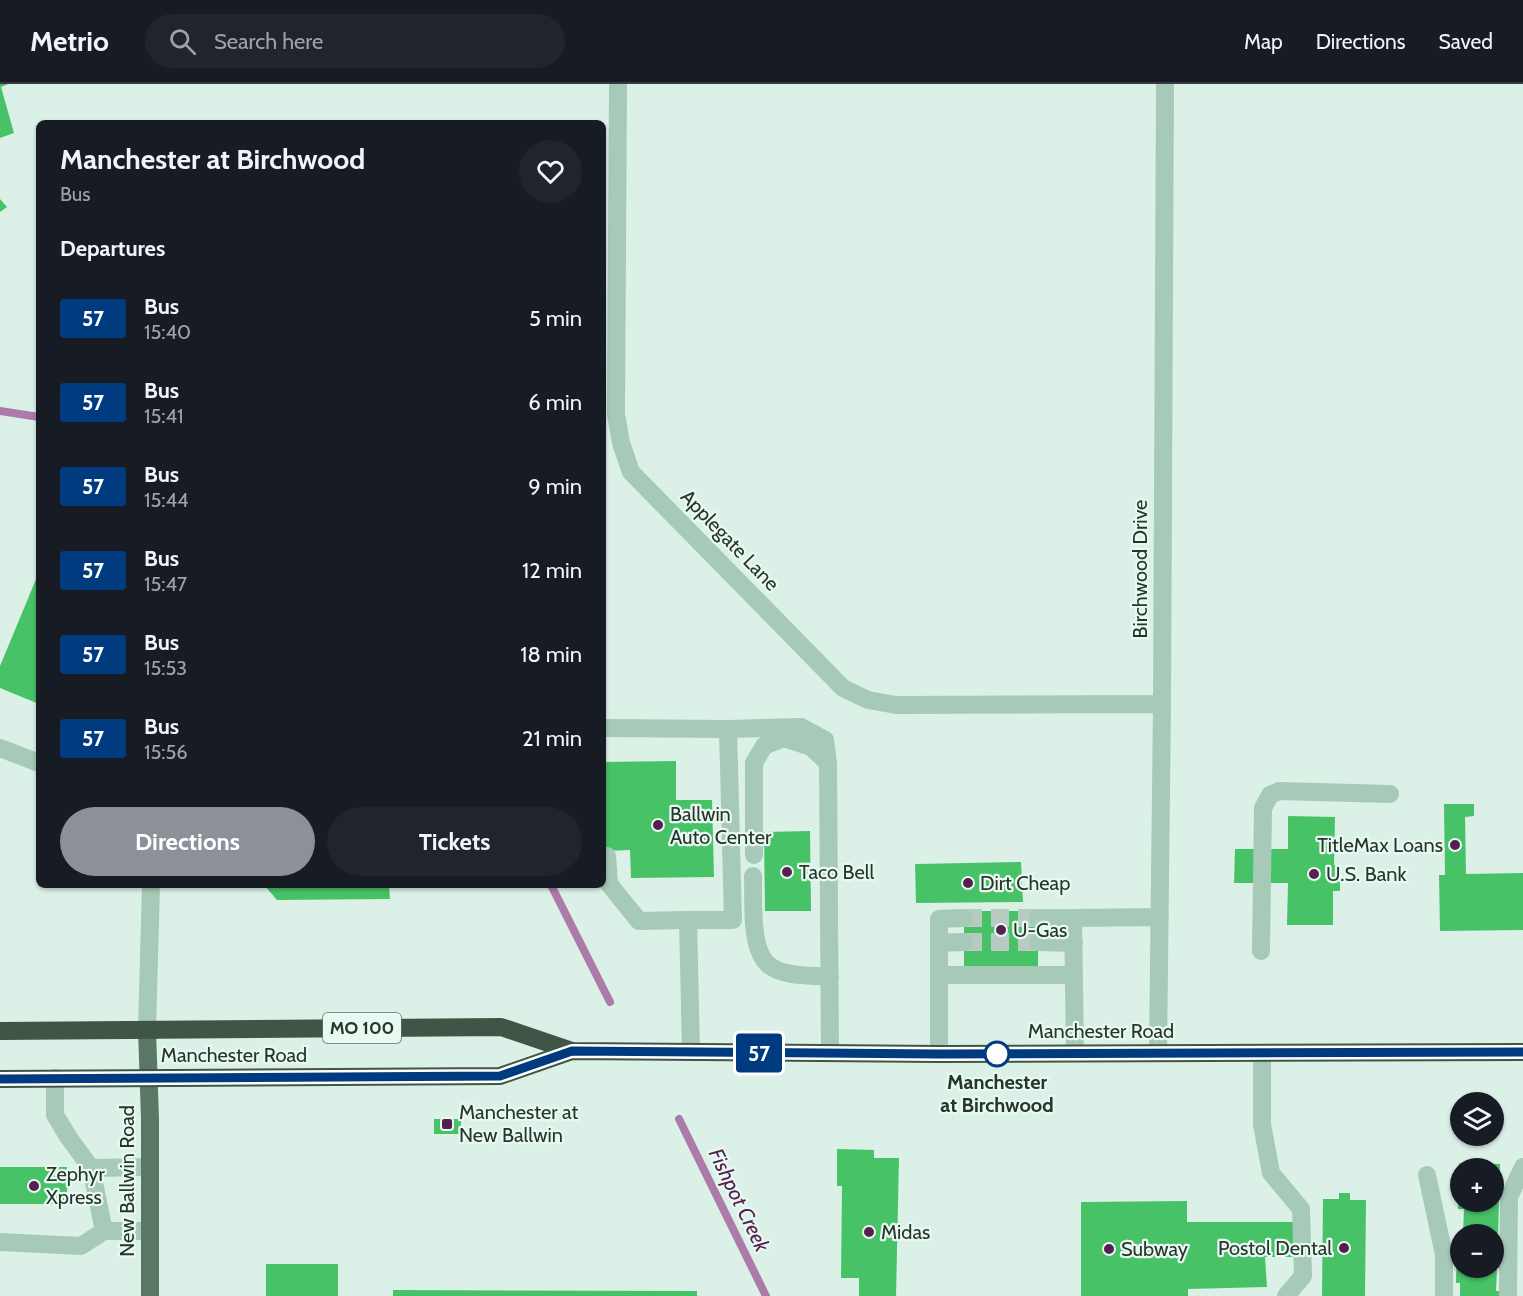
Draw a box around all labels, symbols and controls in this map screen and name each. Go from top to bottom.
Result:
search box [145,14,565,68]
text: Metrio [30,24,109,58]
icon: search [166,25,199,58]
text: Search here [214,28,323,55]
text: Map [1244,29,1283,54]
text: Directions [1316,29,1405,54]
text: Saved [1438,29,1493,54]
button: heart [519,140,582,203]
text: Manchester at Birchwood [60,142,365,176]
text: Bus [60,182,91,206]
text: Departures [60,235,165,262]
text: Bus [144,293,179,320]
text: 5 min [529,305,582,332]
text: 57 [82,306,104,331]
text: 15:40 [144,320,191,344]
text: Bus [144,377,179,404]
text: 6 min [528,389,582,416]
text: 57 [82,390,104,415]
text: 15:41 [144,404,184,428]
text: Bus [144,461,179,488]
text: 9 min [528,473,582,500]
text: 57 [82,474,104,499]
street label: Applegate Lane [676,484,784,596]
text: 15:44 [144,488,189,512]
street label: Birchwood Drive [1128,500,1152,638]
text: Bus [144,545,179,572]
text: 12 min [522,557,582,584]
text: 57 [82,558,104,583]
text: 15:47 [144,572,187,596]
text: Bus [144,629,179,656]
text: 18 min [520,641,582,668]
text: 57 [82,642,104,667]
text: 15:53 [144,656,187,680]
text: Bus [144,713,179,740]
text: 21 min [522,725,582,752]
text: 57 [82,726,104,751]
text: 15:56 [144,740,188,764]
place label: Ballwin Auto Center [670,802,772,849]
button: Directions [60,807,315,876]
button: Tickets [327,807,582,876]
marker: Ballwin Auto Center [651,818,665,832]
place label: TitleMax Loans [1317,833,1443,857]
marker: TitleMax Loans [1448,838,1462,852]
place label: Taco Bell [799,860,874,884]
place label: U.S. Bank [1326,862,1406,886]
marker: Taco Bell [780,865,794,879]
marker: U.S. Bank [1307,867,1321,881]
place label: Dirt Cheap [980,871,1070,895]
marker: Dirt Cheap [961,876,975,890]
place label: U-Gas [1013,918,1067,942]
marker: U-Gas [994,923,1008,937]
road number: MO 100 [323,1013,401,1043]
street label: Manchester Road [1028,1019,1174,1043]
line badge: 57 [732,1034,786,1072]
text: 57 [748,1041,770,1066]
marker: Manchester at Birchwood [984,1041,1010,1067]
street label: Manchester Road [161,1043,307,1067]
place label: Manchester at Birchwood [940,1070,1054,1117]
map controls [1450,1092,1504,1278]
button: layers [1450,1092,1504,1146]
place label: Manchester at New Ballwin [459,1100,578,1147]
street label: New Ballwin Road [115,1105,139,1257]
marker: Manchester at New Ballwin [440,1117,454,1131]
water label: Fishpot Creek [704,1144,776,1257]
button: + [1450,1158,1504,1212]
place label: Zephyr Xpress [46,1162,105,1209]
marker: Zephyr Xpress [27,1179,41,1193]
place label: Midas [881,1220,930,1244]
button: − [1450,1224,1504,1278]
marker: Midas [862,1225,876,1239]
place label: Postol Dental [1218,1236,1332,1260]
place label: Subway [1121,1237,1188,1261]
marker: Postol Dental [1337,1241,1351,1255]
marker: Subway [1102,1242,1116,1256]

